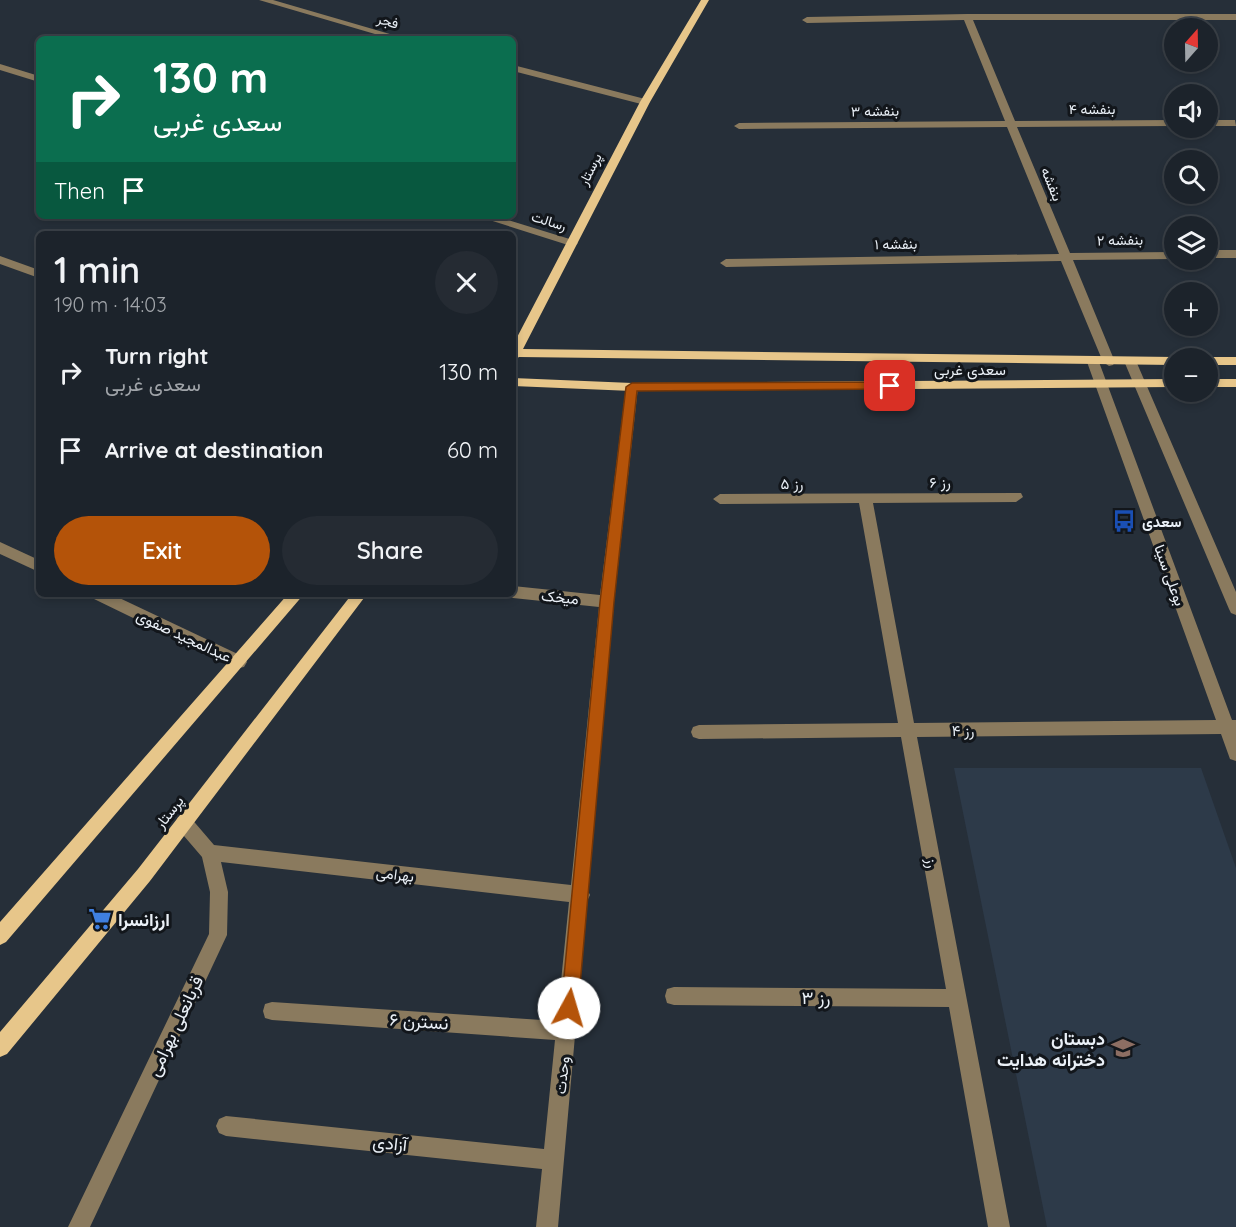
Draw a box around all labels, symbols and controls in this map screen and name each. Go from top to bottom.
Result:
street label: فجر [374,9,401,33]
north arrow [1164,18,1218,72]
map controls [1164,18,1218,402]
text: 130 m [153,51,268,104]
icon: right [54,60,132,138]
button: sound [1164,84,1218,138]
street label: بنفشه ۴ [1069,100,1115,118]
street label: بنفشه ۳ [851,102,899,120]
text: سعدی غربی [153,104,282,138]
street label: پرستار [574,150,607,190]
button: search [1164,150,1218,204]
street label: بنفشه [1037,164,1067,204]
icon: arrive [117,174,150,207]
text: Then [54,177,105,205]
street label: رسالت [529,207,569,235]
button: layers [1164,216,1218,270]
street label: بنفشه ۲ [1097,231,1143,249]
street label: بنفشه ۱ [874,235,918,253]
text: 1 min [54,247,140,292]
button: close [435,251,498,314]
button: + [1164,282,1218,336]
text: 190 m · 14:03 [54,292,167,317]
text: Turn right [105,342,209,370]
button: − [1164,348,1218,402]
icon: right [54,356,87,389]
text: 130 m [439,358,498,386]
pin [864,360,915,411]
street label: سعدی غربی [934,360,1006,380]
icon: arrive [873,369,906,402]
text: سعدی غربی [105,371,201,396]
icon: arrive [54,434,87,467]
text: Arrive at destination [105,436,323,464]
text: 60 m [447,436,498,464]
street label: رز ۶ [929,472,951,492]
street label: رز ۵ [781,474,804,493]
bus stop icon: سعدی [1111,508,1137,534]
place label: سعدی [1142,512,1182,531]
button: Exit [54,516,270,585]
button: Share [282,516,498,585]
street label: بوعلی سینا [1149,542,1190,609]
street label: میخک [540,586,580,608]
street label: عبدالمجید صفوی [133,606,235,667]
street label: رز ۴ [952,721,974,740]
street label: پرستار [150,792,188,834]
street label: رز [922,855,942,870]
street label: بهرامی [375,862,415,887]
supermarket icon: ارزانسرا [87,906,113,932]
place label: ارزانسرا [118,908,170,931]
street label: قربانعلی بهرامی [142,972,208,1080]
position arrow [537,976,601,1040]
street label: رز ۳ [802,986,830,1009]
street label: نسترن ۶ [389,1007,449,1035]
place label: دبستان دخترانه هدایت [997,1027,1105,1071]
school or university icon: دبستان دخترانه هدایت [1110,1035,1136,1061]
street label: وحدت [551,1055,573,1095]
street label: آزادی [372,1130,410,1156]

